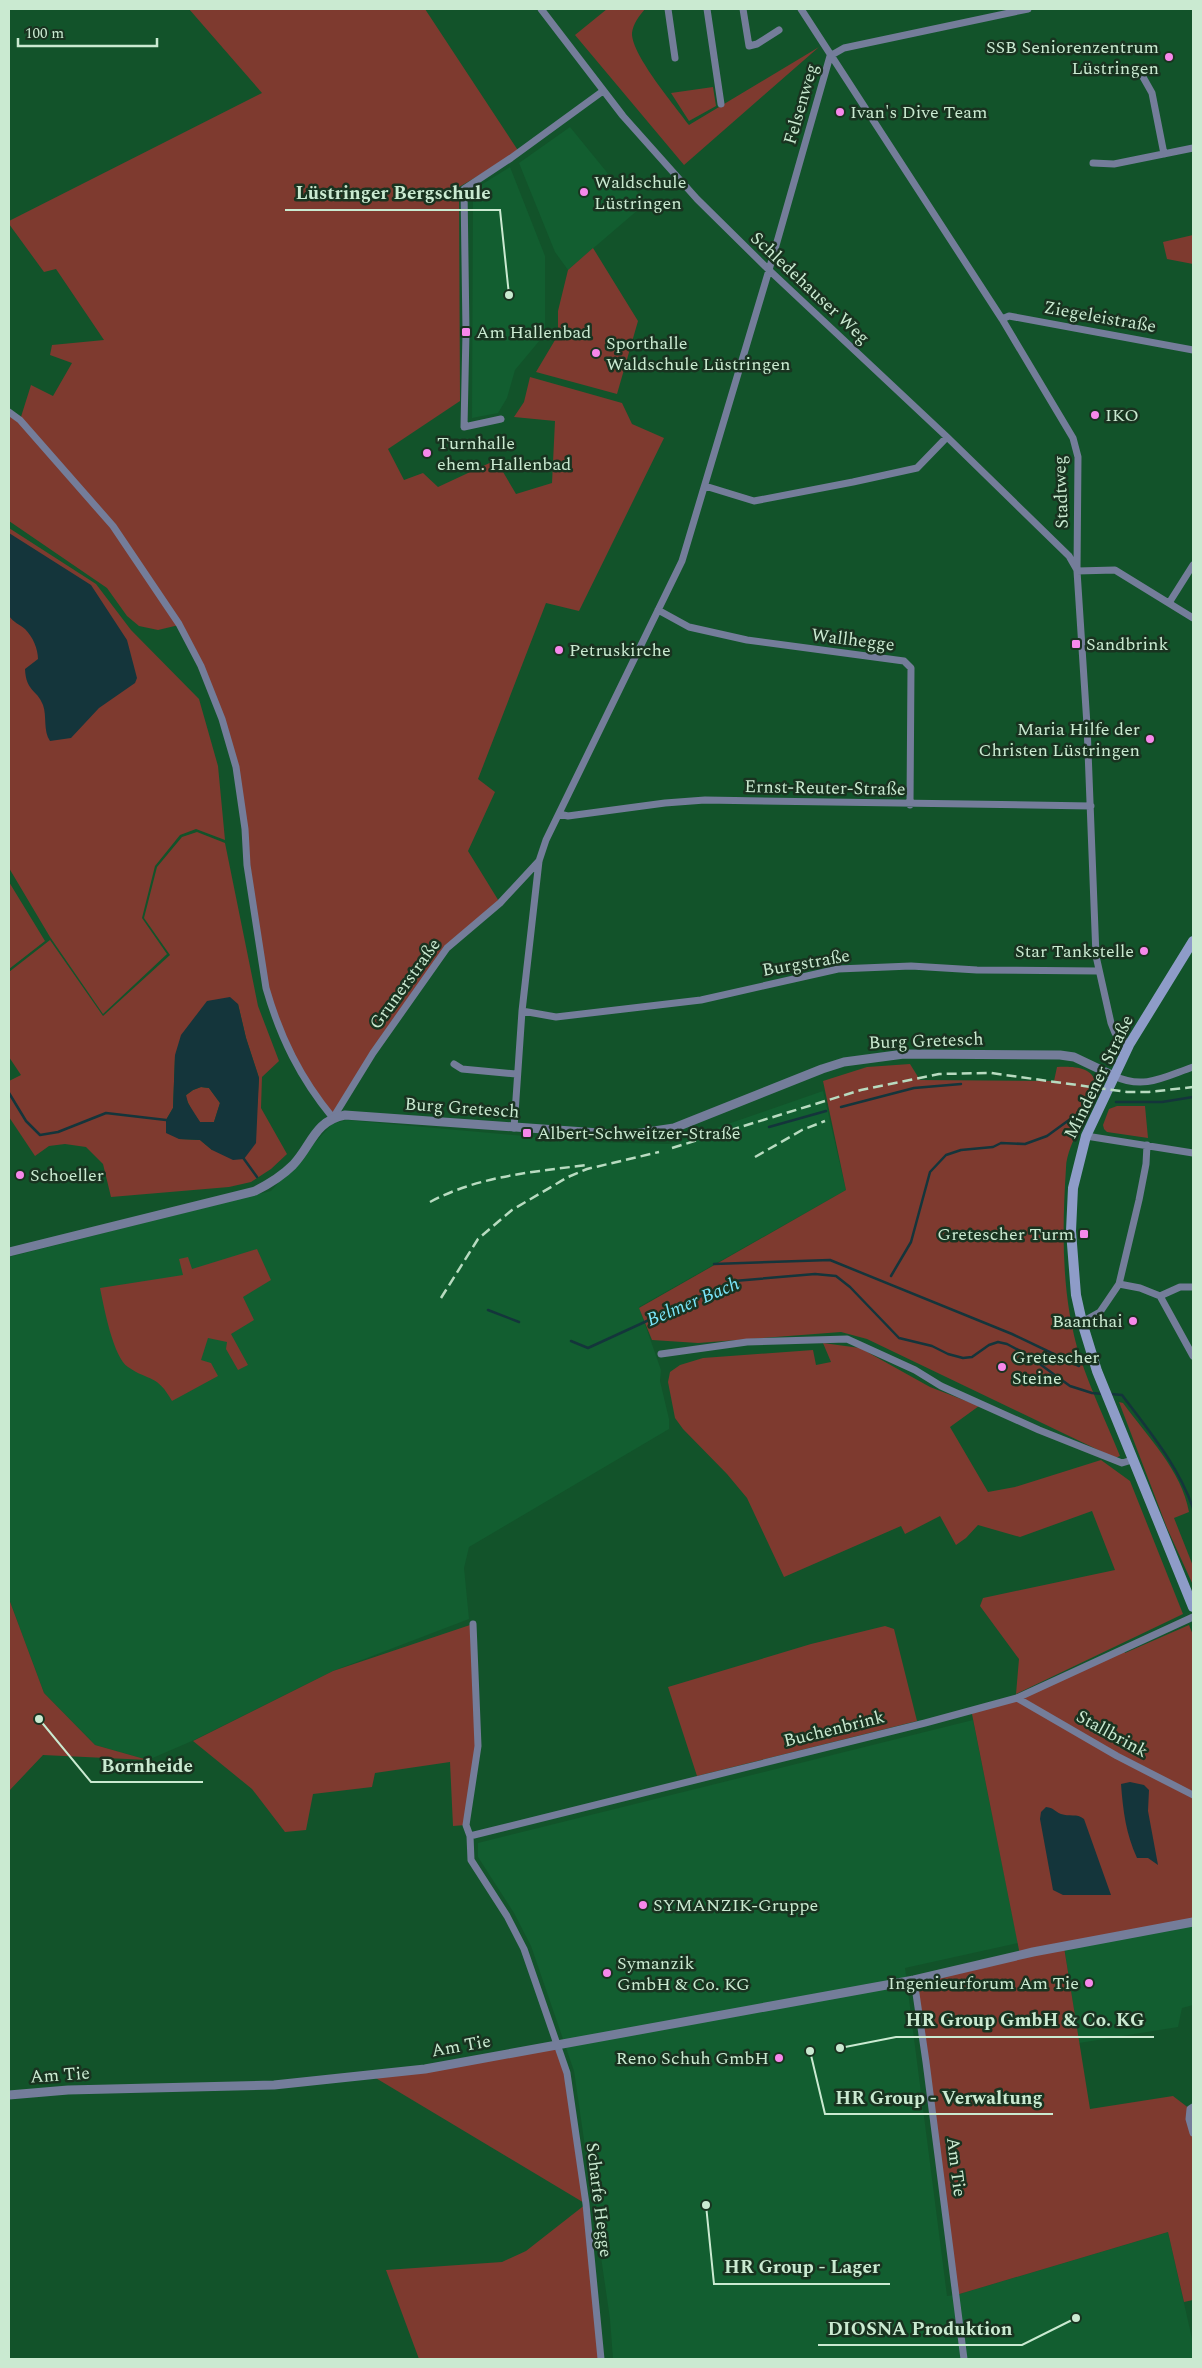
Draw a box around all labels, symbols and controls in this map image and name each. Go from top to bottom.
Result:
scale bar [18,15,156,47]
text: 100 m [25,22,64,45]
place label: SSB Seniorenzentrum Lüstringen [986,34,1159,82]
marker: SSB Seniorenzentrum Lüstringen [1163,51,1175,63]
street label: Felsenweg [777,60,825,148]
place label: Ivan's Dive Team [850,99,987,126]
marker: Ivan's Dive Team [834,106,846,118]
place label: Waldschule Lüstringen [594,169,686,217]
callout: Lüstringer Bergschule [285,176,500,210]
text: Lüstringer Bergschule [295,179,491,208]
marker: Waldschule Lüstringen [578,186,590,198]
street label: Schledehauser Weg [744,225,876,351]
street label: Ziegeleistraße [1042,294,1158,340]
place label: Am Hallenbad [476,319,591,346]
marker: Am Hallenbad [460,326,472,338]
place label: Sporthalle Waldschule Lüstringen [606,330,790,378]
marker: Sporthalle Waldschule Lüstringen [590,347,602,359]
place label: IKO [1105,402,1139,429]
marker: IKO [1089,409,1101,421]
place label: Turnhalle ehem. Hallenbad [437,430,571,478]
marker: Turnhalle ehem. Hallenbad [421,447,433,459]
street label: Stadtweg [1046,455,1076,529]
street label: Wallhegge [810,622,896,658]
place label: Sandbrink [1086,631,1169,658]
place label: Petruskirche [569,637,671,664]
marker: Sandbrink [1070,638,1082,650]
marker: Petruskirche [553,644,565,656]
place label: Maria Hilfe der Christen Lüstringen [978,716,1140,764]
marker: Maria Hilfe der Christen Lüstringen [1144,733,1156,745]
street label: Ernst-Reuter-Straße [744,773,906,803]
street label: Grunerstraße [363,933,447,1035]
place label: Star Tankstelle [1015,938,1134,965]
street label: Burgstraße [760,942,852,984]
marker: Star Tankstelle [1138,945,1150,957]
street label: Mindener Straße [1057,1010,1141,1144]
street label: Burg Gretesch [868,1026,984,1056]
street label: Burg Gretesch [404,1091,520,1125]
place label: Albert-Schweitzer-Straße [537,1120,740,1147]
marker: Albert-Schweitzer-Straße [521,1127,533,1139]
place label: Schoeller [30,1162,104,1189]
marker: Schoeller [14,1169,26,1181]
place label: Gretescher Turm [937,1221,1074,1248]
marker: Gretescher Turm [1078,1228,1090,1240]
water label: Belmer Bach [642,1269,744,1335]
place label: Baanthai [1052,1308,1123,1335]
marker: Baanthai [1127,1315,1139,1327]
place label: Gretescher Steine [1012,1344,1100,1392]
marker: Gretescher Steine [996,1361,1008,1373]
street label: Buchenbrink [781,1703,887,1755]
street label: Stallbrink [1071,1703,1153,1765]
callout: Bornheide [91,1748,203,1782]
text: Bornheide [101,1752,193,1781]
place label: SYMANZIK-Gruppe [653,1892,818,1919]
marker: SYMANZIK-Gruppe [637,1899,649,1911]
place label: Symanzik GmbH & Co. KG [617,1950,750,1998]
marker: Symanzik GmbH & Co. KG [601,1967,613,1979]
place label: Ingenieurforum Am Tie [888,1970,1079,1997]
marker: Ingenieurforum Am Tie [1083,1977,1095,1989]
callout: HR Group GmbH & Co. KG [896,2003,1154,2037]
text: HR Group GmbH & Co. KG [906,2006,1144,2035]
street label: Am Tie [429,2027,493,2065]
place label: Reno Schuh GmbH [616,2045,769,2072]
marker: Reno Schuh GmbH [773,2052,785,2064]
street label: Am Tie [29,2059,91,2091]
callout: HR Group - Verwaltung [825,2080,1053,2114]
text: HR Group - Verwaltung [835,2084,1043,2113]
street label: Am Tie [939,2136,973,2198]
street label: Scharfe Hegge [579,2141,619,2259]
callout: HR Group - Lager [714,2250,890,2284]
text: HR Group - Lager [724,2253,881,2282]
callout: DIOSNA Produktion [818,2311,1022,2345]
text: DIOSNA Produktion [828,2315,1013,2344]

